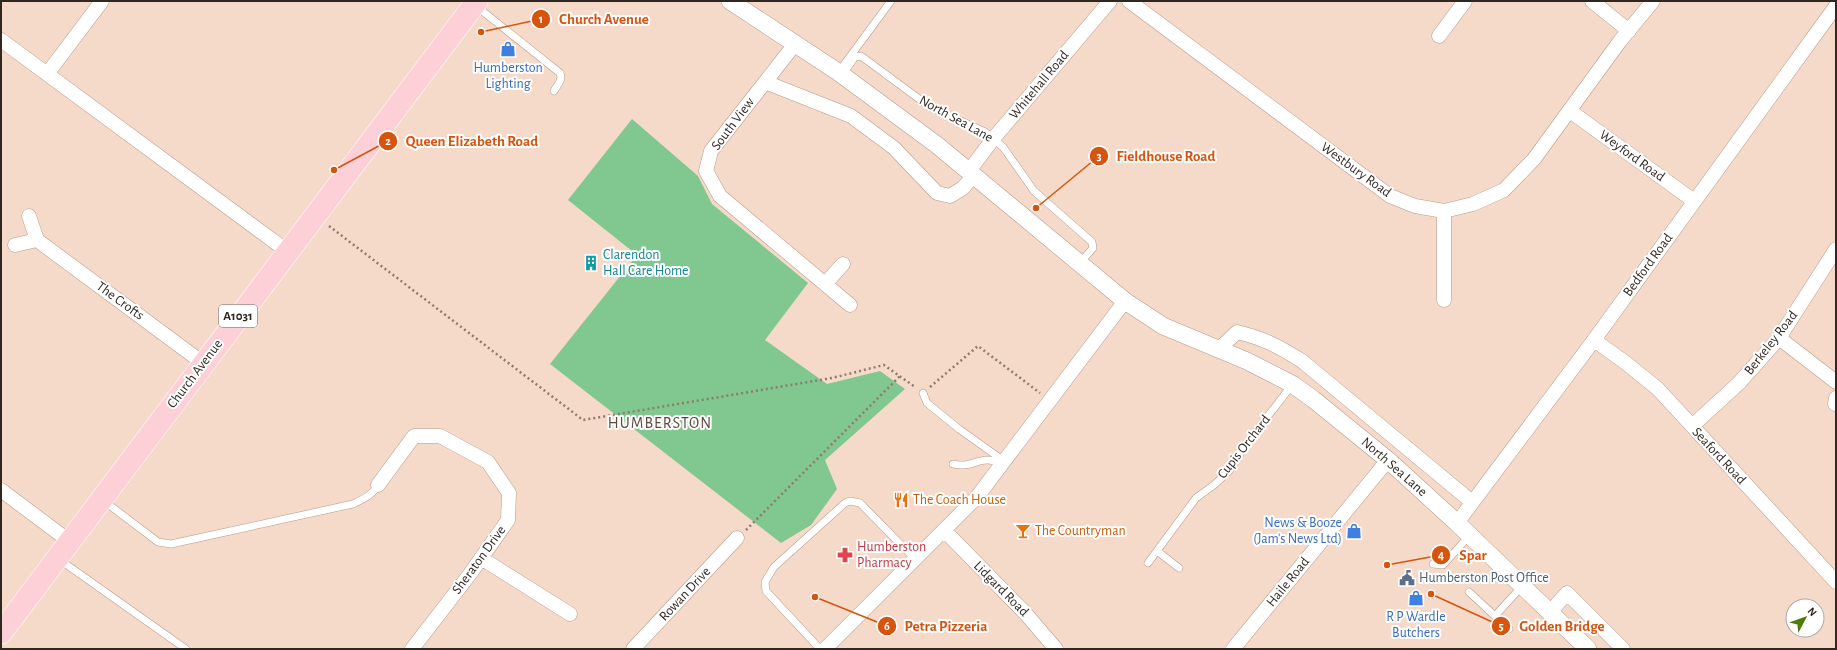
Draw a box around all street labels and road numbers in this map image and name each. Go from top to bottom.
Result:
street label: Whitehall Road [1006,48,1072,122]
street label: North Sea Lane [917,93,995,145]
street label: South View [709,95,757,153]
street label: Weyford Road [1597,128,1667,184]
street label: Westbury Road [1318,140,1394,200]
street label: Bedford Road [1621,231,1675,299]
street label: The Crofts [94,279,146,323]
road number: A1031 [219,305,257,327]
street label: Berkeley Road [1742,308,1800,378]
street label: Church Avenue [165,337,225,411]
street label: Cupis Orchard [1215,413,1273,481]
street label: Seaford Road [1689,425,1749,487]
street label: North Sea Lane [1358,435,1430,499]
street label: Sheraton Drive [450,523,508,597]
street label: Haile Road [1264,555,1312,609]
street label: Lidgard Road [971,559,1031,619]
street label: Rowan Drive [657,564,713,624]

